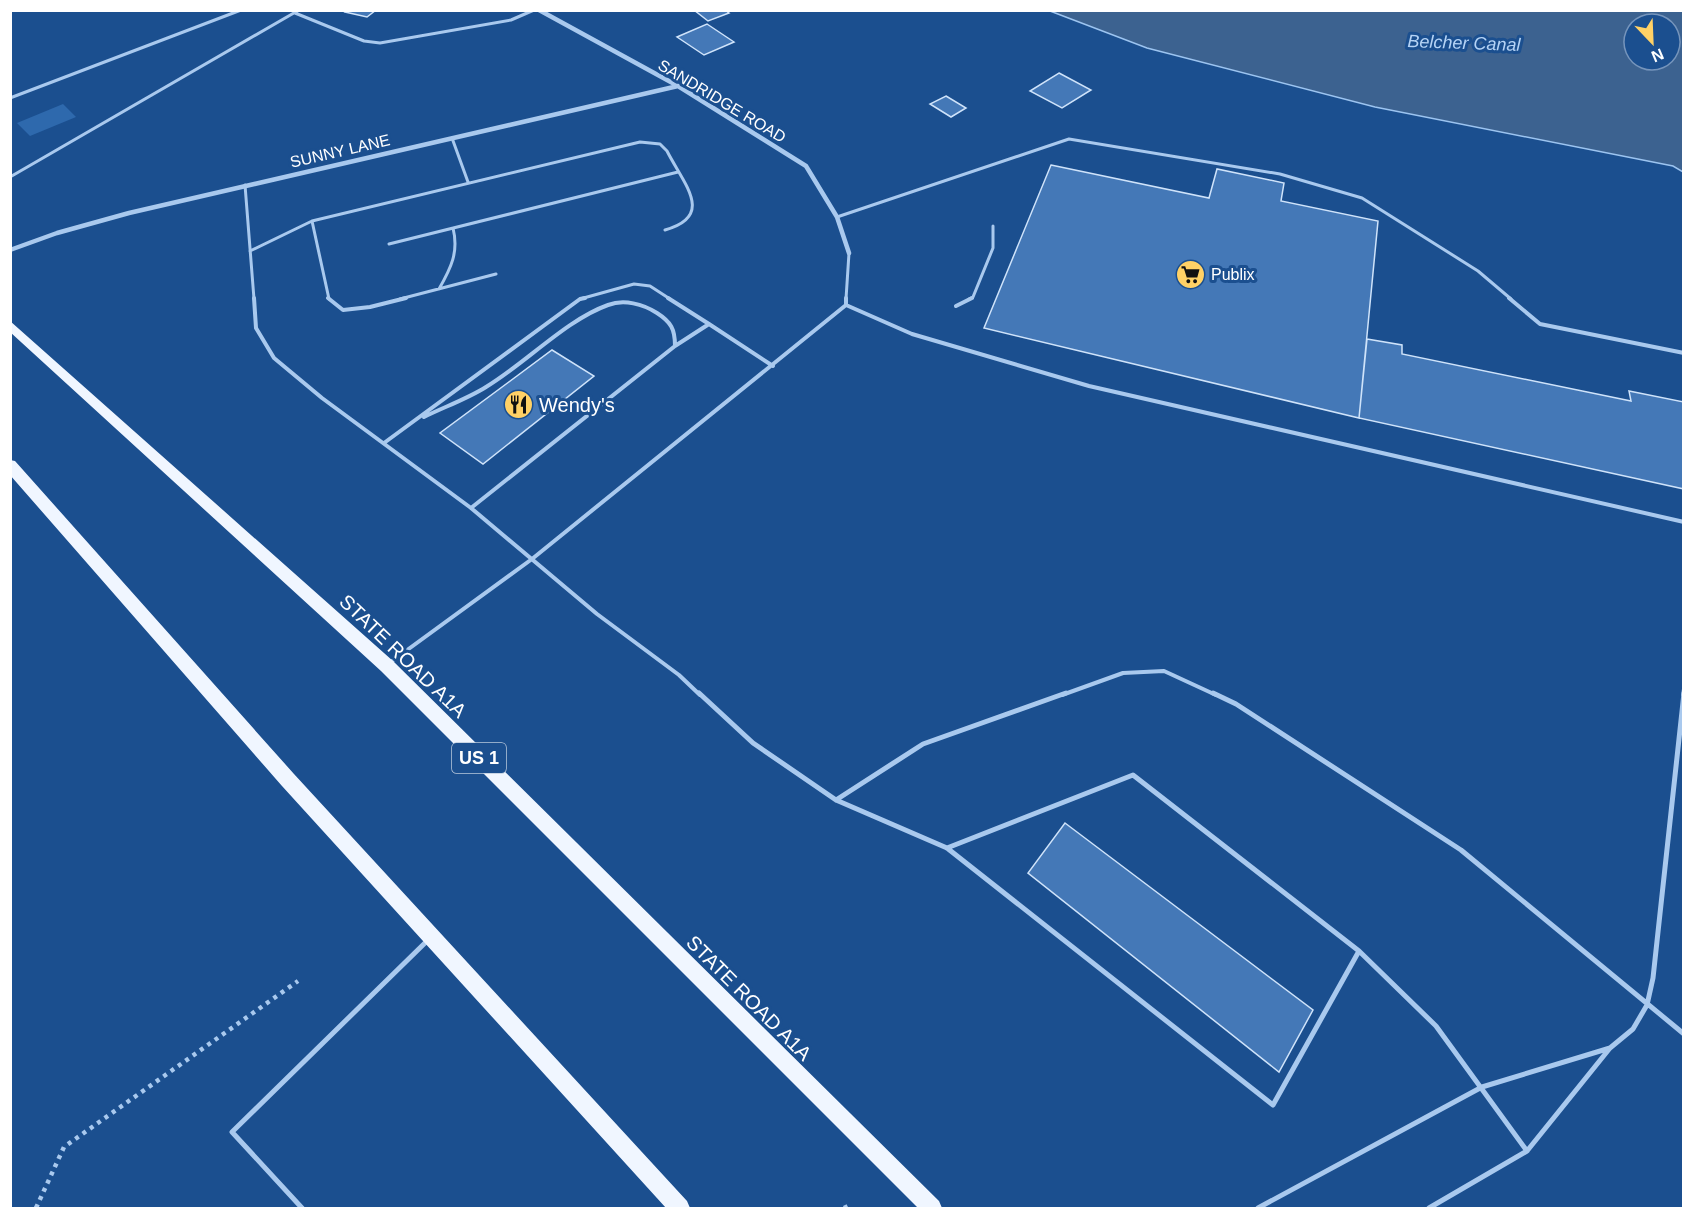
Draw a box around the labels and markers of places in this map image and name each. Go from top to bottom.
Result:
supermarket icon: Publix [1174,258,1206,290]
place label: Publix [1211,266,1255,283]
restaurant icon: Wendy's [502,389,534,421]
place label: Wendy's [539,394,615,416]

